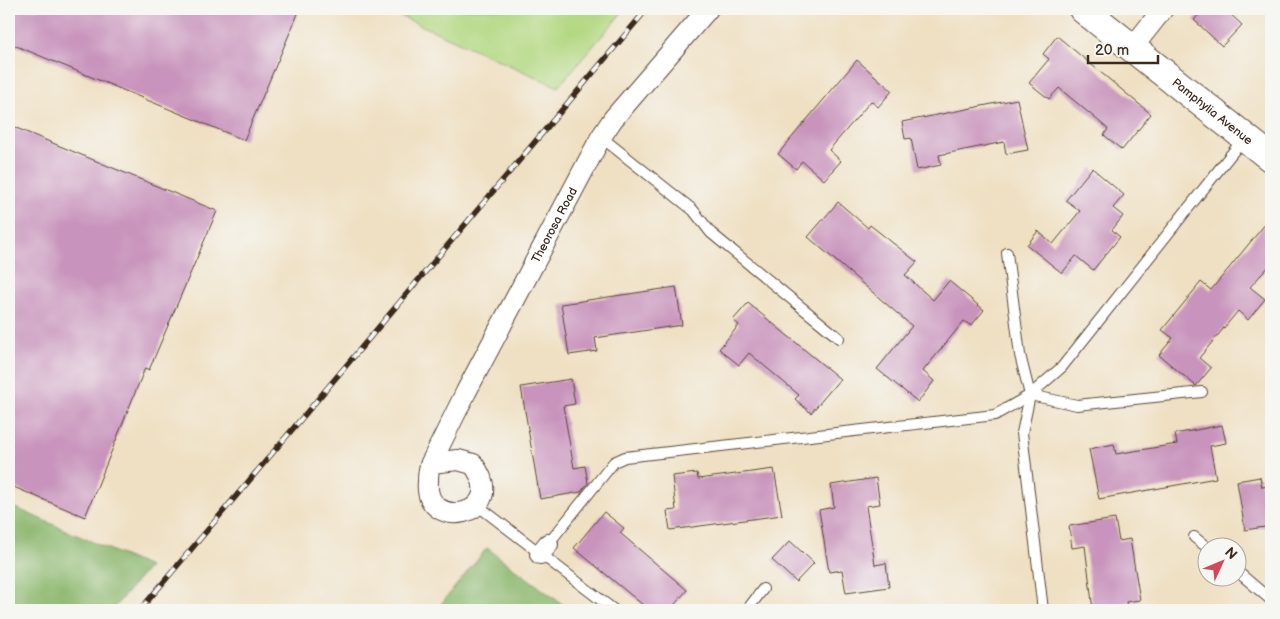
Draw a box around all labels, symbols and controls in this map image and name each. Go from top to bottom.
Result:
scale bar [1088,32,1158,64]
text: 20 m [1095,41,1129,60]
street label: Pamphylia Avenue [1169,75,1256,148]
street label: Theorosa Road [528,185,581,265]
north arrow [1198,536,1248,586]
text: N [1221,544,1241,563]

